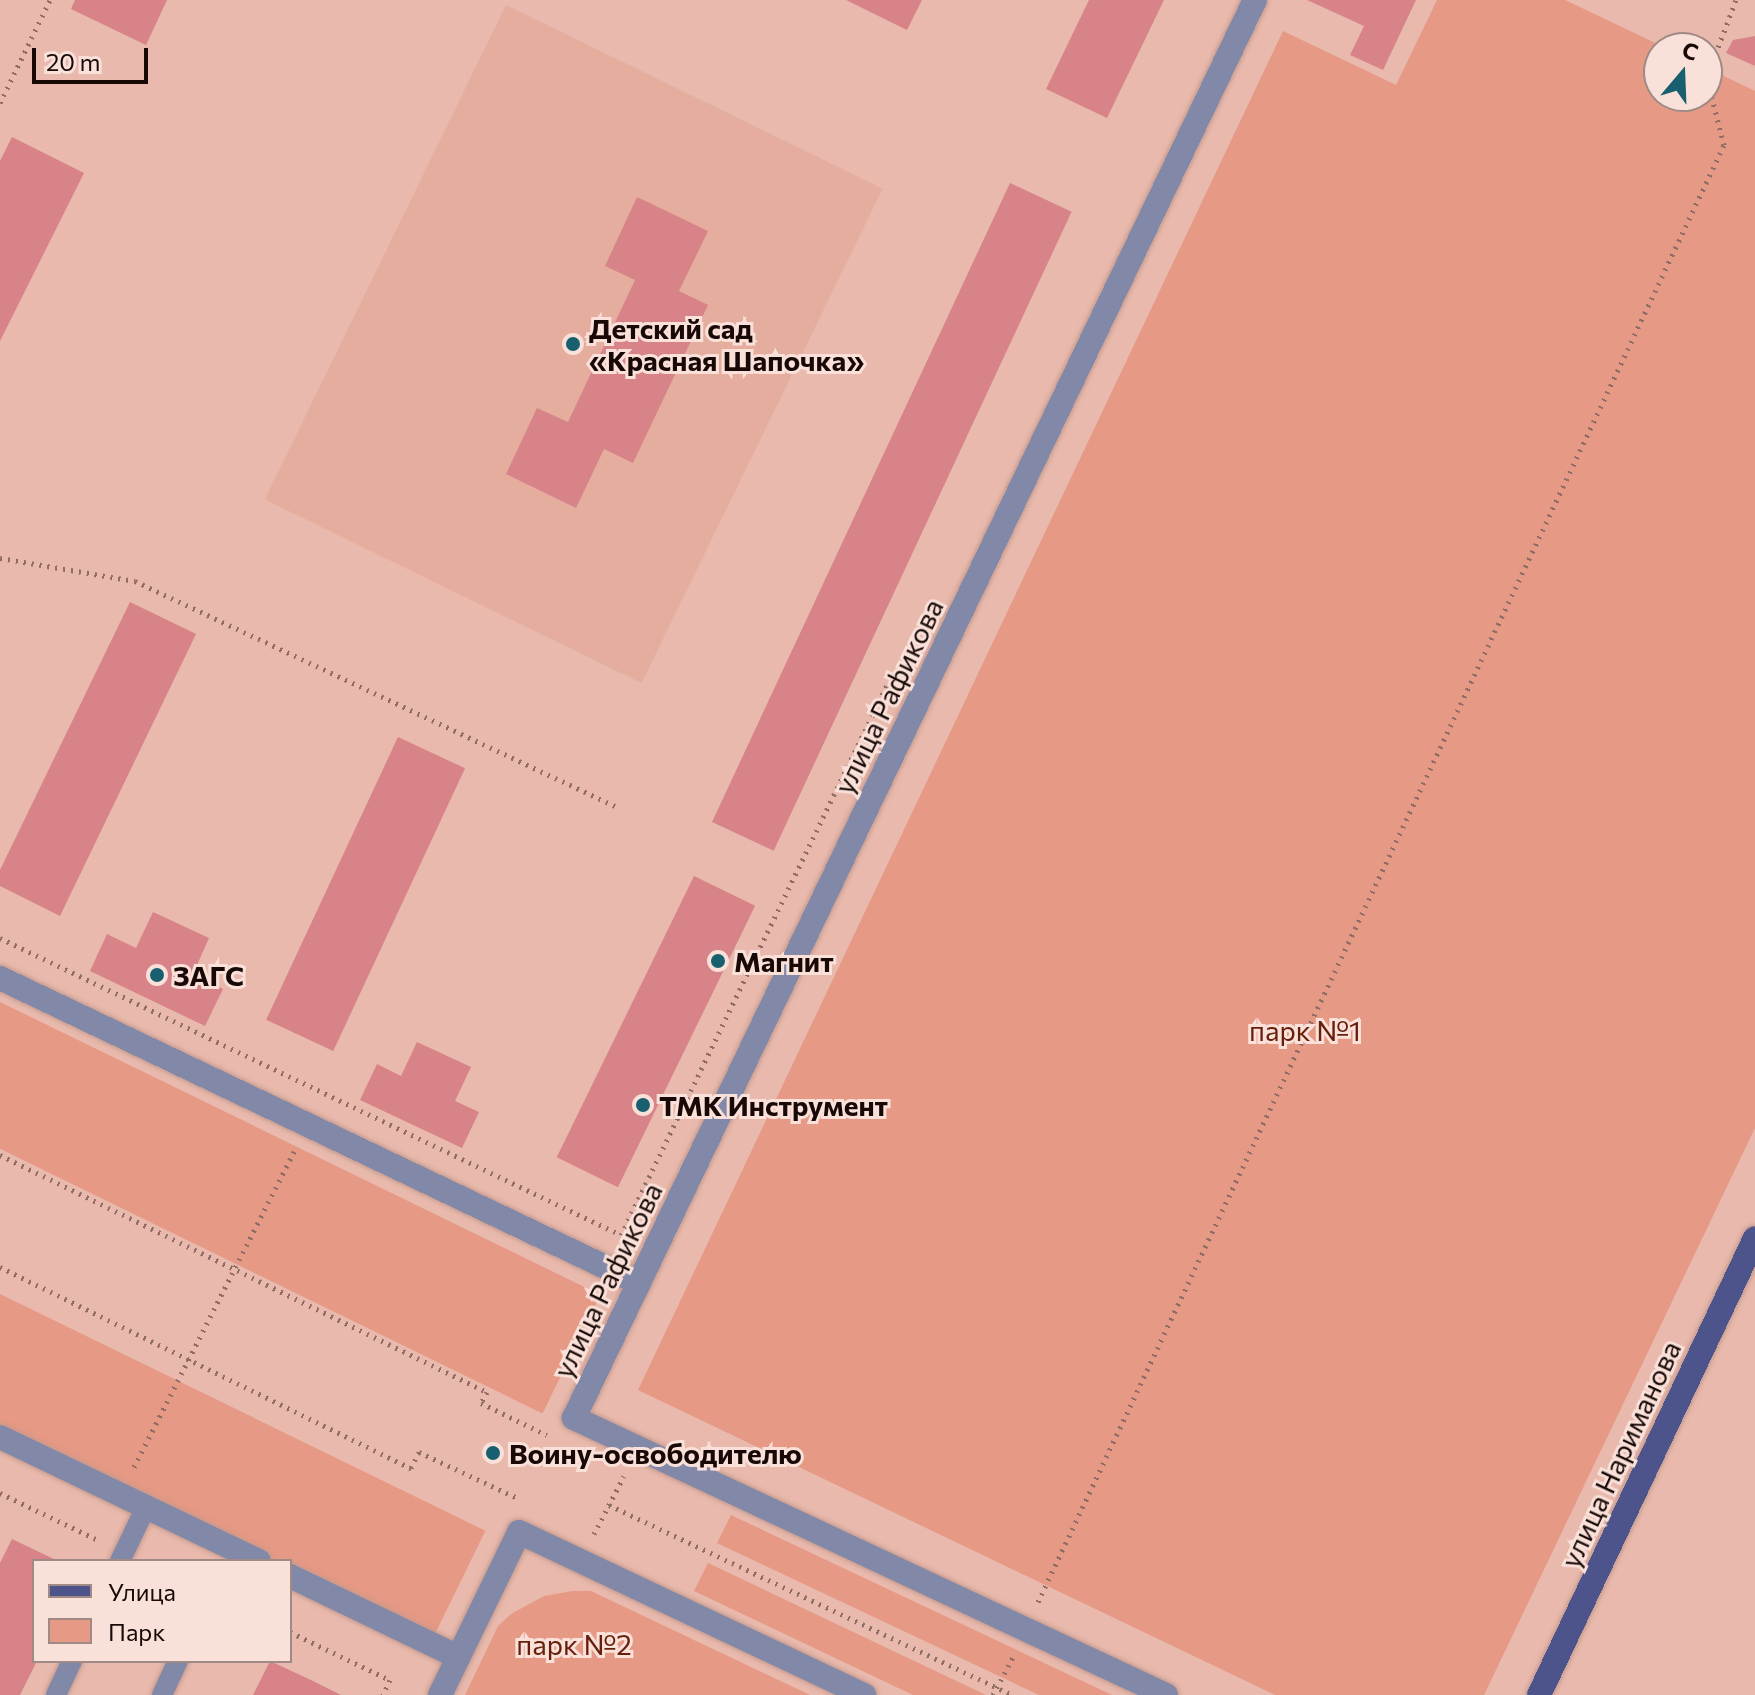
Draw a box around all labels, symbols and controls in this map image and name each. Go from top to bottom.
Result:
scale bar [36,32,152,82]
north arrow [1643,32,1723,112]
text: С [1679,36,1702,66]
text: 20 m [46,47,100,76]
place label: Детский сад «Красная Шапочка» [589,311,864,377]
marker: Детский сад «Красная Шапочка» [564,335,582,353]
street label: улица Рафикова [826,593,950,799]
place label: Магнит [734,944,834,978]
marker: Магнит [709,952,727,970]
place label: ЗАГС [173,958,244,992]
marker: ЗАГС [148,966,166,984]
park label: парк №1 [1249,1013,1361,1047]
place label: ТМК Инструмент [659,1088,888,1122]
marker: ТМК Инструмент [634,1096,652,1114]
street label: улица Рафикова [545,1177,669,1383]
street label: улица Нариманова [1553,1335,1687,1573]
place label: Воину-освободителю [509,1436,802,1470]
marker: Воину-освободителю [484,1444,502,1462]
legend [32,1559,292,1663]
text: Улица [108,1577,176,1606]
text: Парк [108,1617,165,1646]
park label: парк №2 [516,1627,632,1661]

